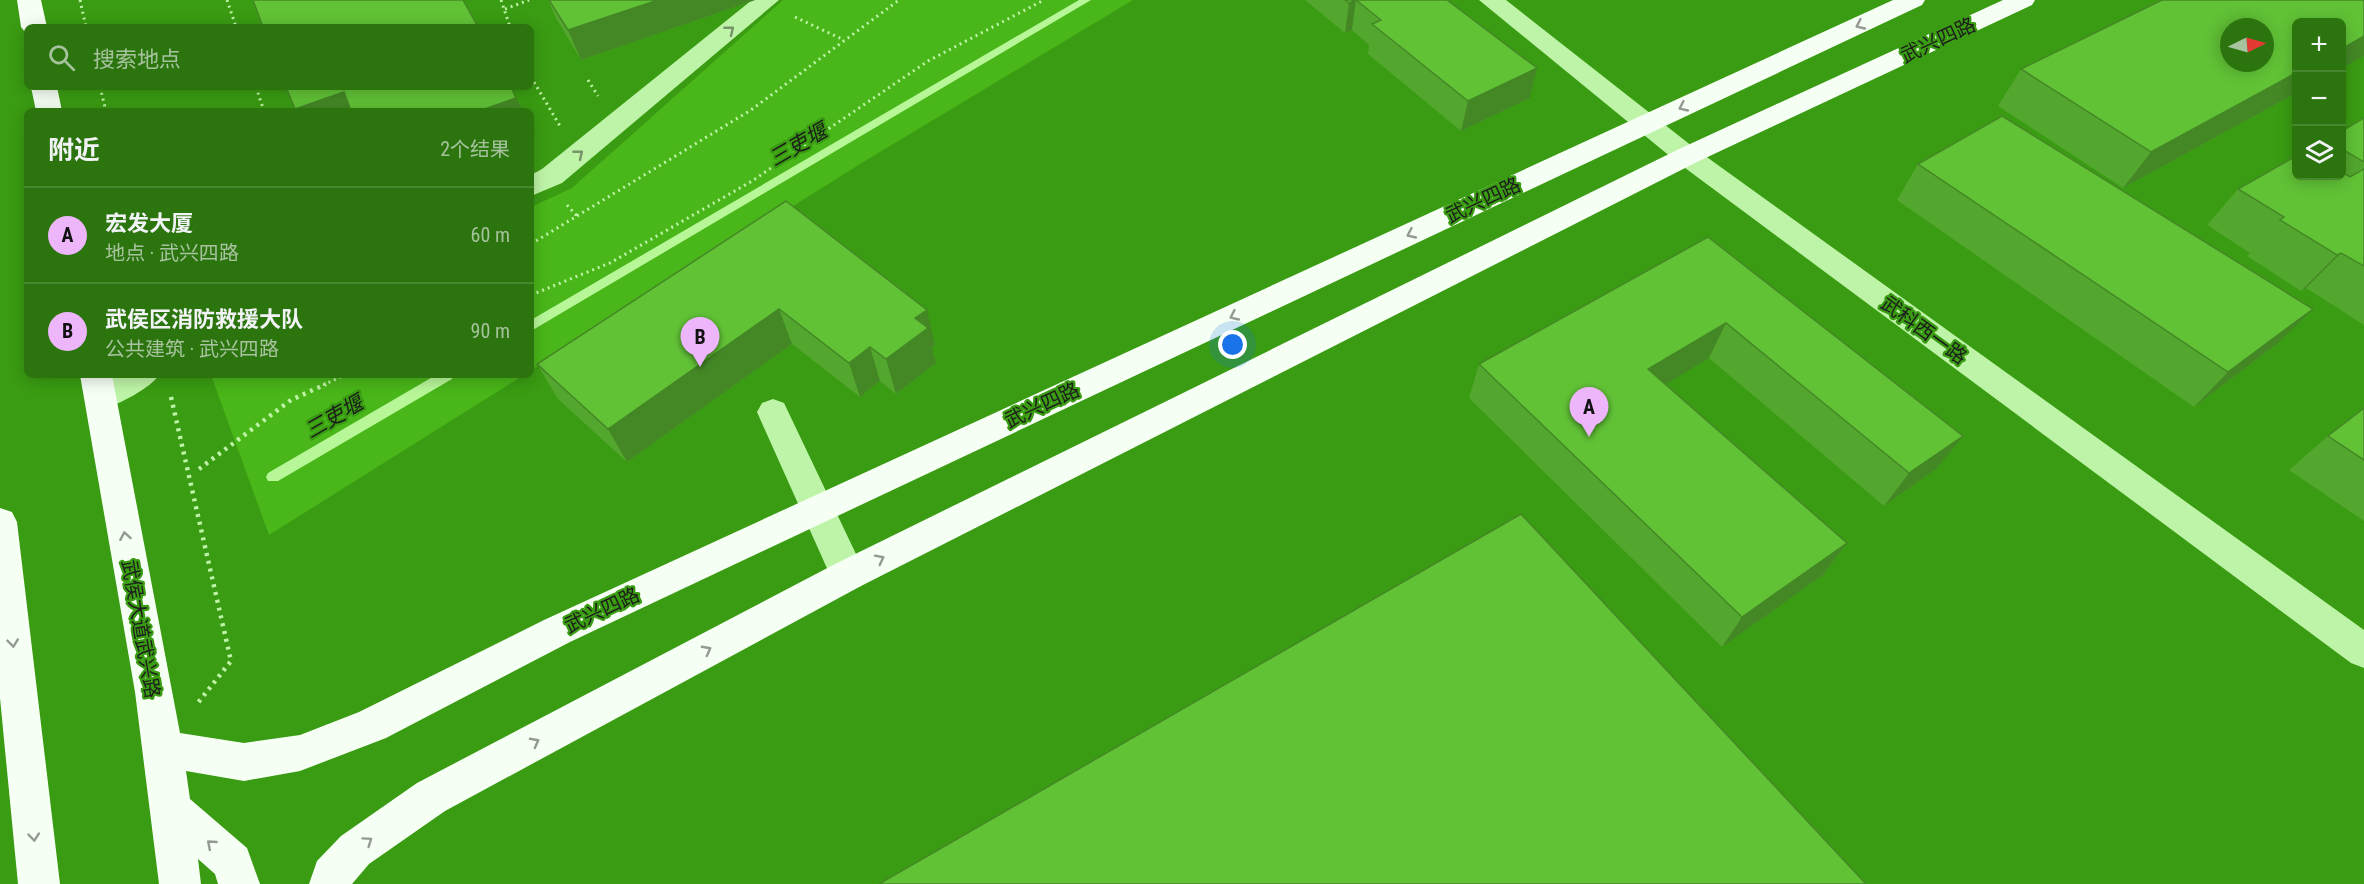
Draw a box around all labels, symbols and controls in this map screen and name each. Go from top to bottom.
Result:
street label: 武兴四路 [1897,12,1979,68]
one-way arrow [1855,17,1866,29]
north arrow [2220,18,2274,72]
map controls [2292,18,2346,180]
button: + [2292,18,2346,72]
search box [24,24,534,90]
one-way arrow [723,27,734,38]
icon: search [45,41,78,74]
text: 搜索地点 [93,47,181,72]
button: − [2292,72,2346,126]
one-way arrow [1679,100,1690,112]
water label: 三吏堰 [765,117,834,171]
button: layers [2292,126,2346,180]
text: 附近 [48,135,100,165]
text: 2个结果 [440,137,510,161]
one-way arrow [572,150,583,161]
street label: 武兴四路 [1442,172,1524,228]
text: 宏发大厦 [105,211,193,236]
text: A [62,223,73,247]
text: 60 m [471,223,510,247]
one-way arrow [1407,226,1418,238]
text: 地点 · 武兴四路 [105,241,239,265]
street label: 武科西一路 [1876,291,1972,369]
text: 武侯区消防救援大队 [105,307,303,332]
one-way arrow [1230,308,1241,320]
pin: B [680,318,720,367]
text: B [62,319,73,343]
text: 90 m [471,319,510,343]
your location [1218,330,1247,359]
text: 公共建筑 · 武兴四路 [105,337,279,361]
street label: 武兴四路 [1001,377,1083,433]
pin: A [1570,388,1608,437]
water label: 三吏堰 [301,389,370,443]
one-way arrow [119,531,132,541]
one-way arrow [873,555,884,566]
street label: 武侯大道武兴路 [117,558,165,700]
street label: 武兴四路 [561,582,643,638]
one-way arrow [6,639,19,648]
one-way arrow [701,646,711,657]
one-way arrow [529,738,539,749]
one-way arrow [27,832,40,842]
one-way arrow [361,837,372,848]
one-way arrow [207,840,218,851]

